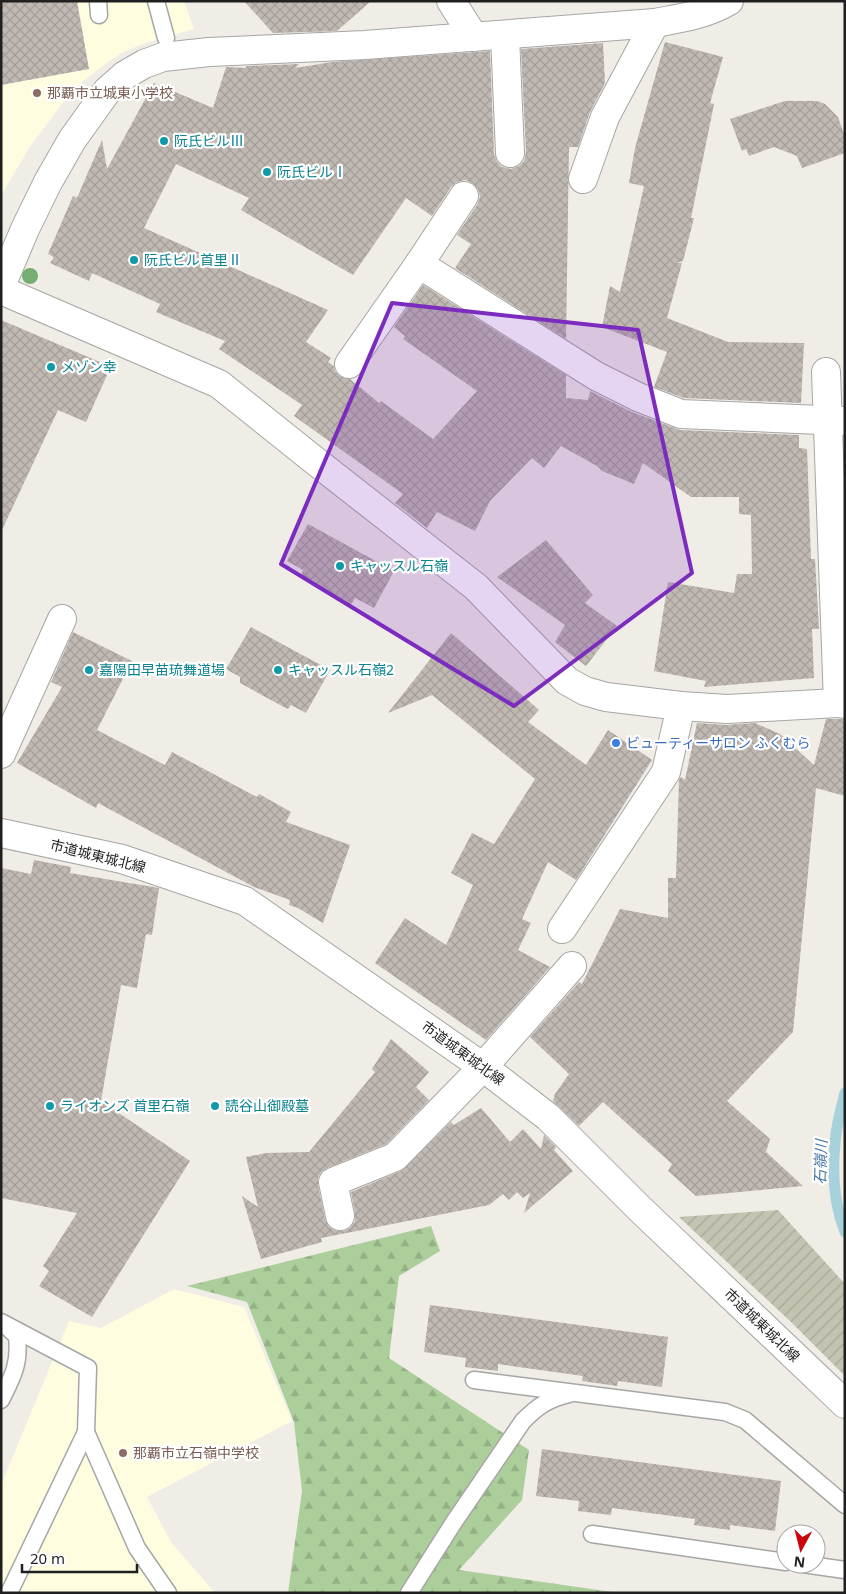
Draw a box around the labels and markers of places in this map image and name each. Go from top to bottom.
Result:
place label: 那覇市立城東小学校 [47,83,173,102]
marker: 那覇市立城東小学校 [31,87,43,99]
place label: 阮氏ビルⅢ [174,131,244,150]
marker: 阮氏ビルⅢ [158,135,170,147]
place label: 阮氏ビルⅠ [277,162,347,181]
marker: 阮氏ビルⅠ [261,166,273,178]
place label: 阮氏ビル首里Ⅱ [144,250,242,269]
marker: 阮氏ビル首里Ⅱ [128,254,140,266]
place label: メゾン幸 [61,357,117,376]
marker: メゾン幸 [45,361,57,373]
place label: キャッスル石嶺 [350,556,448,575]
marker: キャッスル石嶺 [334,560,346,572]
place label: 嘉陽田早苗琉舞道場 [99,660,225,679]
place label: キャッスル石嶺2 [288,660,394,679]
marker: 嘉陽田早苗琉舞道場 [83,664,95,676]
marker: キャッスル石嶺2 [272,664,284,676]
place label: ビューティーサロン ふくむら [626,733,811,752]
marker: ビューティーサロン ふくむら [610,737,622,749]
place label: ライオンズ 首里石嶺 [60,1096,189,1115]
place label: 読谷山御殿墓 [225,1096,309,1115]
marker: ライオンズ 首里石嶺 [44,1100,56,1112]
marker: 読谷山御殿墓 [209,1100,221,1112]
place label: 那覇市立石嶺中学校 [133,1443,259,1462]
marker: 那覇市立石嶺中学校 [117,1447,129,1459]

